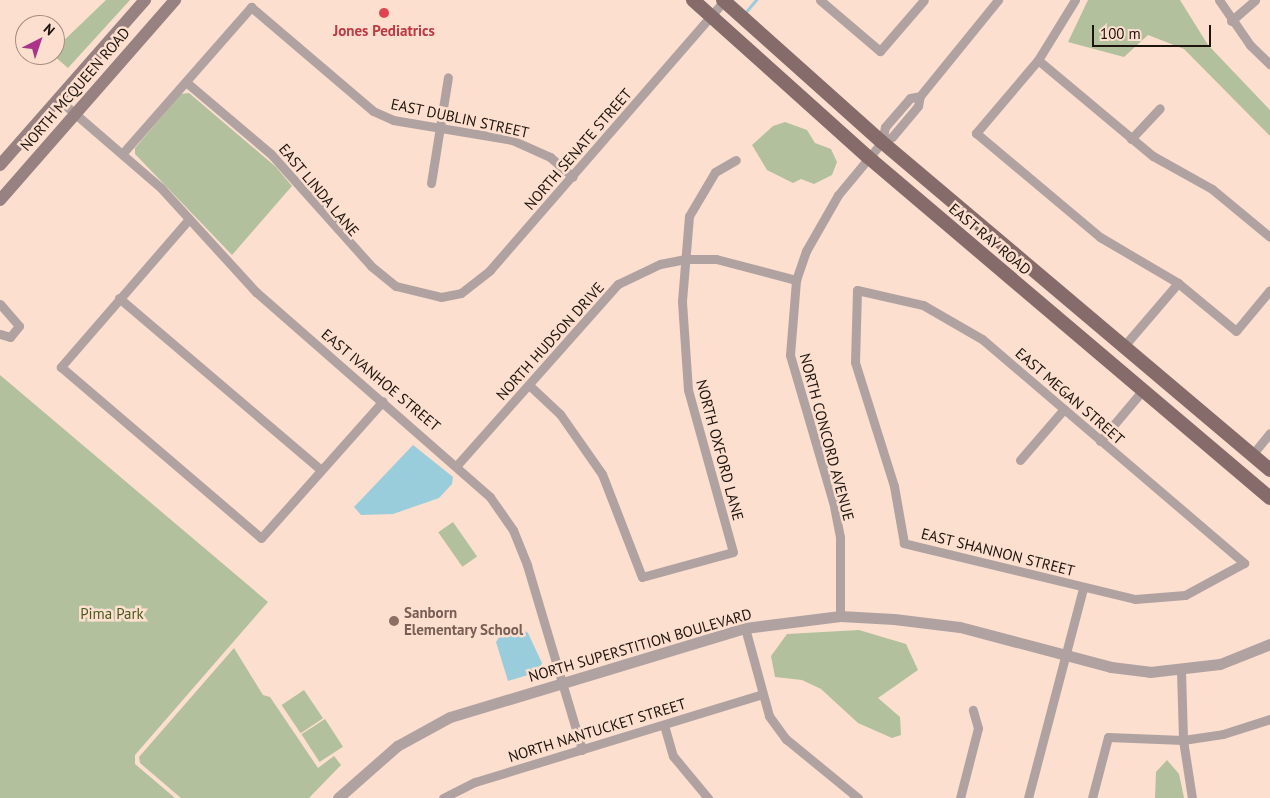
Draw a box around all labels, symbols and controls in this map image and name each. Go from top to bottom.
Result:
marker: Jones Pediatrics [377,6,391,20]
north arrow [15,15,65,65]
scale bar [1095,15,1214,47]
place label: Jones Pediatrics [333,22,435,40]
street label: NORTH MCQUEEN ROAD [16,24,134,154]
text: 100 m [1100,24,1141,43]
street label: NORTH SENATE STREET [520,85,636,213]
street label: EAST DUBLIN STREET [389,95,531,141]
street label: EAST LINDA LANE [275,140,363,240]
street label: EAST RAY ROAD [945,199,1035,279]
street label: NORTH HUDSON DRIVE [492,278,608,404]
street label: EAST IVANHOE STREET [318,325,444,435]
street label: EAST MEGAN STREET [1012,344,1128,448]
street label: NORTH CONCORD AVENUE [796,351,858,523]
street label: NORTH OXFORD LANE [693,378,747,522]
street label: EAST SHANNON STREET [919,524,1077,580]
place label: Sanborn Elementary School [404,603,524,638]
street label: NORTH SUPERSTITION BOULEVARD [526,604,754,686]
park label: Pima Park [80,605,144,623]
marker: Sanborn Elementary School [388,615,400,627]
street label: NORTH NANTUCKET STREET [506,694,688,766]

